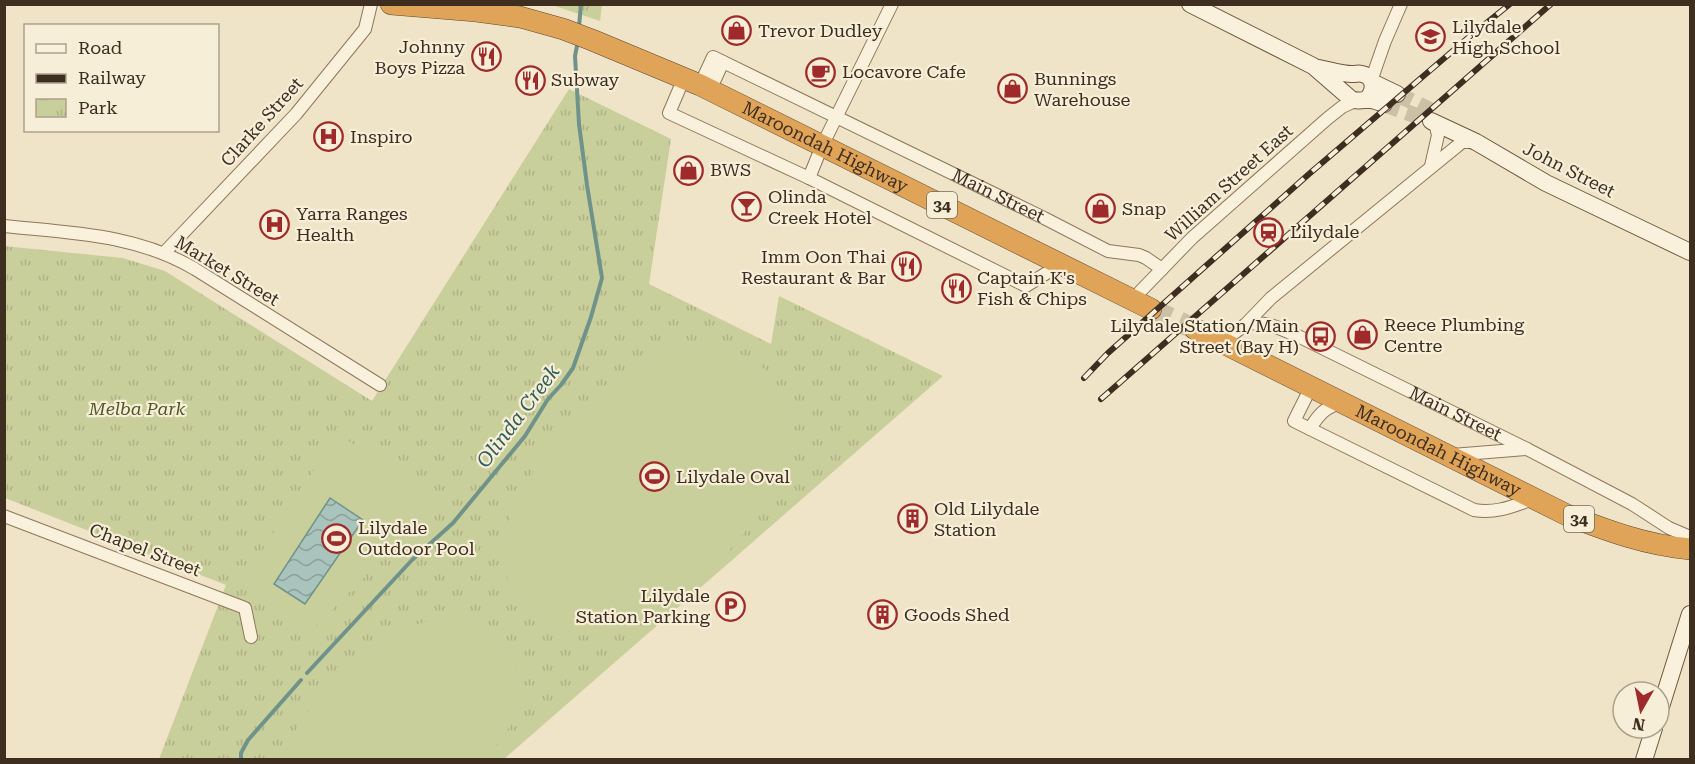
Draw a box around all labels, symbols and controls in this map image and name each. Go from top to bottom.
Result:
shop icon: Trevor Dudley [721,15,753,47]
place label: Lilydale High School [1452,16,1560,58]
place label: Trevor Dudley [758,20,883,41]
school or university icon: Lilydale High School [1415,21,1447,53]
legend [24,24,219,132]
place label: Johnny Boys Pizza [374,36,465,78]
text: Road [78,37,123,58]
restaurant icon: Johnny Boys Pizza [470,41,502,73]
cafe icon: Locavore Cafe [805,56,837,88]
place label: Locavore Cafe [842,61,966,82]
restaurant icon: Subway [514,64,546,96]
text: Railway [78,67,146,88]
place label: Bunnings Warehouse [1034,68,1131,110]
place label: Subway [551,69,620,90]
street label: Clarke Street [216,73,307,171]
shop icon: Bunnings Warehouse [997,73,1029,105]
text: Park [78,97,118,118]
street label: Maroondah Highway [739,97,912,197]
street label: William Street East [1161,120,1297,245]
hospital icon: Inspiro [313,121,345,153]
place label: Inspiro [350,126,413,147]
street label: John Street [1520,137,1619,202]
shop icon: BWS [673,154,705,186]
place label: BWS [710,159,751,180]
street label: Main Street [949,164,1048,227]
place label: Olinda Creek Hotel [768,186,872,228]
bar icon: Olinda Creek Hotel [731,191,763,223]
road number: 34 [927,192,957,218]
shop icon: Snap [1085,193,1117,225]
place label: Snap [1122,198,1166,219]
place label: Yarra Ranges Health [296,203,408,245]
hospital icon: Yarra Ranges Health [259,208,291,240]
station icon: Lilydale [1253,216,1285,248]
place label: Lilydale [1290,221,1360,242]
street label: Market Street [171,231,283,310]
place label: Imm Oon Thai Restaurant & Bar [741,246,886,288]
restaurant icon: Imm Oon Thai Restaurant & Bar [891,251,923,283]
place label: Captain K's Fish & Chips [977,267,1087,309]
restaurant icon: Captain K's Fish & Chips [940,272,972,304]
place label: Reece Plumbing Centre [1384,314,1525,356]
place label: Lilydale Station/Main Street (Bay H) [1110,315,1299,357]
shop icon: Reece Plumbing Centre [1347,319,1379,351]
bus stop icon: Lilydale Station/Main Street (Bay H) [1304,320,1336,352]
water label: Olinda Creek [471,360,565,472]
street label: Main Street [1406,382,1506,445]
park label: Melba Park [88,398,185,419]
street label: Maroondah Highway [1352,400,1525,500]
sports icon: Lilydale Oval [639,461,671,493]
place label: Lilydale Oval [676,466,790,487]
place label: Old Lilydale Station [934,498,1040,540]
building icon: Old Lilydale Station [897,503,929,535]
road number: 34 [1564,506,1594,532]
place label: Lilydale Outdoor Pool [358,517,475,559]
street label: Chapel Street [87,519,204,580]
sports icon: Lilydale Outdoor Pool [321,522,353,554]
place label: Lilydale Station Parking [576,585,711,627]
parking icon: Lilydale Station Parking [715,590,747,622]
building icon: Goods Shed [867,599,899,631]
place label: Goods Shed [904,604,1010,625]
north arrow [1611,680,1671,740]
text: N [1631,714,1646,735]

